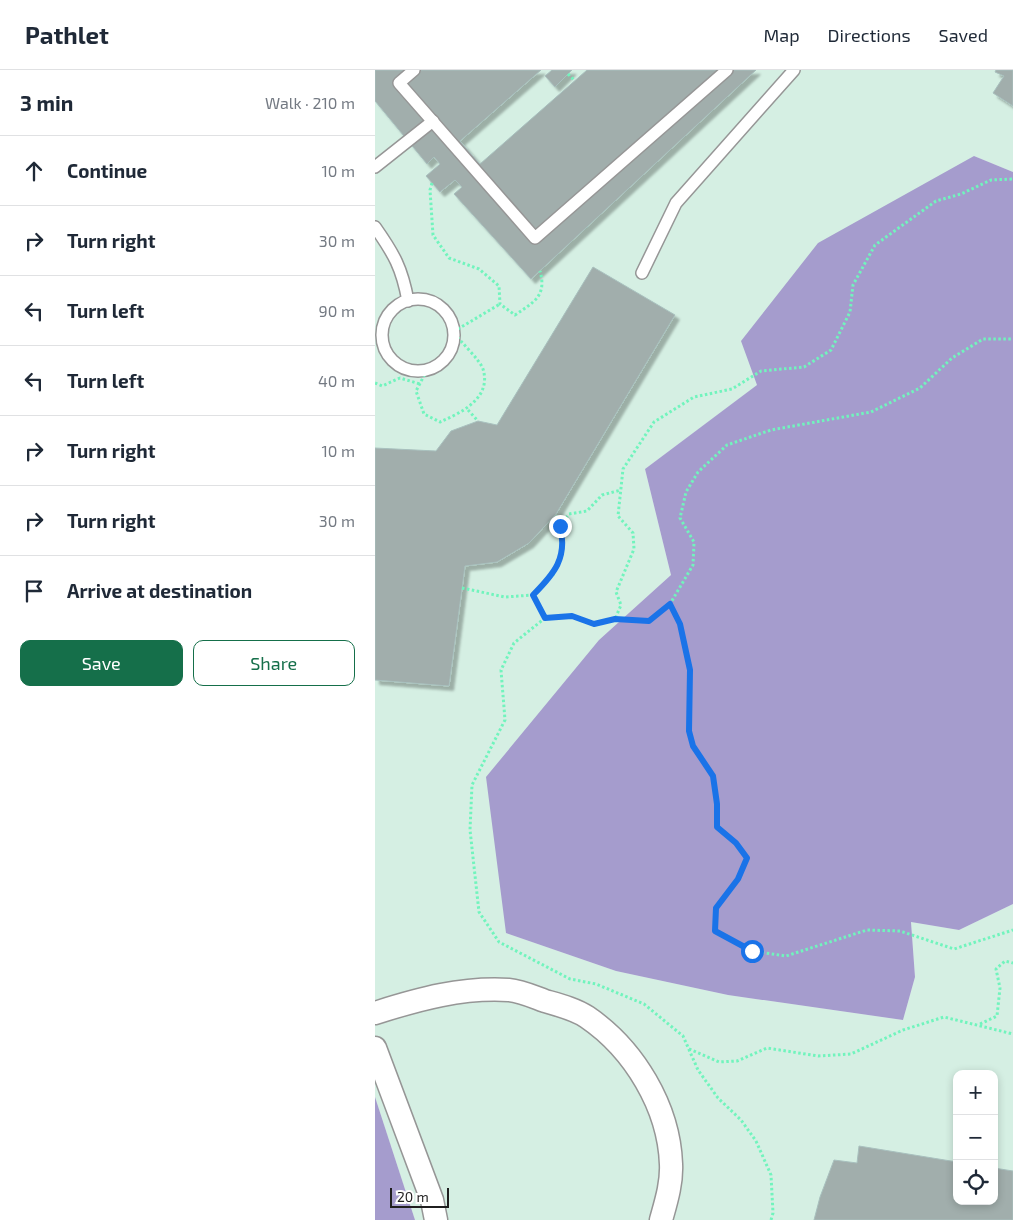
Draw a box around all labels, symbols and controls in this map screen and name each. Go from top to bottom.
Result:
text: Pathlet [25,20,109,49]
text: Map [763,24,800,46]
text: Directions [828,24,911,46]
text: Saved [939,24,988,46]
text: 3 min [20,90,73,115]
text: Walk · 210 m [265,93,355,112]
icon: ahead [20,157,48,185]
text: Continue [67,159,147,182]
text: 10 m [321,161,355,180]
icon: right [20,227,48,255]
text: Turn right [67,229,155,252]
text: 30 m [319,231,355,250]
icon: left [20,297,48,325]
text: Turn left [67,299,144,322]
text: 90 m [319,301,355,320]
icon: left [20,367,48,395]
text: Turn left [67,369,144,392]
text: 40 m [318,371,355,390]
icon: right [20,437,48,465]
text: Turn right [67,439,155,462]
text: 10 m [321,441,355,460]
icon: right [20,507,48,535]
text: Turn right [67,509,155,532]
text: 30 m [319,511,355,530]
route end [549,515,572,538]
icon: arrive [20,577,48,605]
text: Arrive at destination [67,579,252,602]
button: Save [20,640,183,686]
button: Share [193,640,355,686]
route start [741,940,764,963]
map controls [953,1070,998,1205]
button: + [953,1070,998,1115]
button: − [953,1115,998,1160]
button: locate [953,1160,998,1205]
scale bar [390,1185,449,1208]
text: 20 m [397,1188,429,1205]

